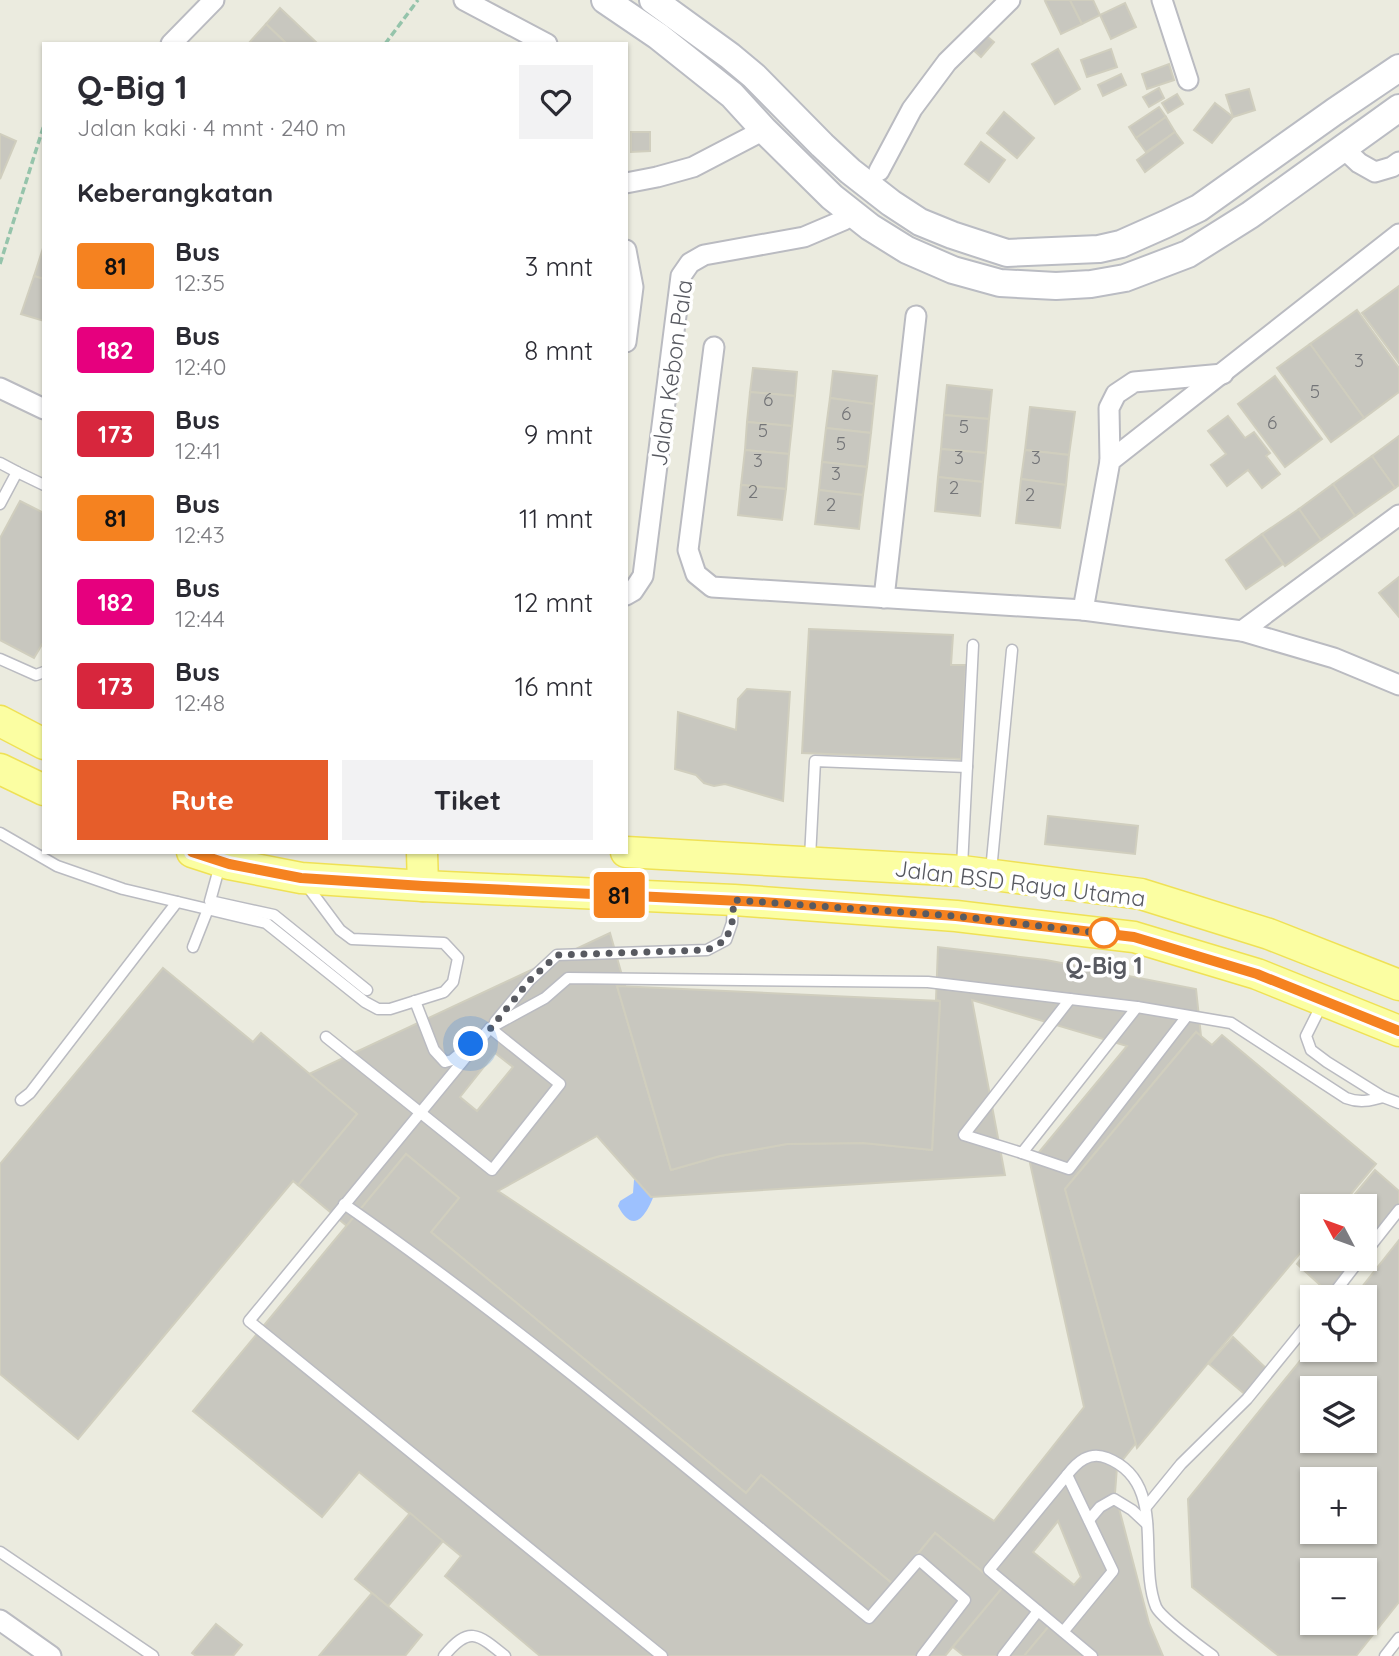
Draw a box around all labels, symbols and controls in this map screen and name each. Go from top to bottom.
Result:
button: heart [519,65,593,139]
text: Q-Big 1 [77,66,188,107]
text: Jalan kaki · 4 mnt · 240 m [77,113,346,142]
text: Keberangkatan [77,176,273,209]
text: Bus [175,235,220,268]
text: 3 mnt [525,250,593,283]
text: 81 [104,251,127,281]
text: 12:35 [175,268,225,297]
street label: Jalan Kebon Pala [644,278,698,468]
text: Bus [175,319,220,352]
text: 8 mnt [524,334,593,367]
text: 182 [97,335,134,365]
house number: 3 [1354,348,1364,372]
text: 12:40 [175,352,226,381]
house number: 5 [1310,379,1320,403]
house number: 6 [763,387,773,411]
house number: 6 [841,401,851,425]
text: Bus [175,403,220,436]
house number: 6 [1267,410,1277,434]
house number: 5 [959,414,969,438]
text: 9 mnt [524,418,593,451]
house number: 5 [758,418,768,442]
text: 173 [98,419,133,449]
house number: 5 [836,431,846,455]
text: 12:41 [175,436,221,465]
house number: 3 [954,445,964,469]
house number: 3 [1031,445,1041,469]
house number: 3 [753,448,763,472]
house number: 3 [831,461,841,485]
house number: 2 [949,475,959,499]
house number: 2 [748,479,758,503]
house number: 2 [1025,482,1035,506]
text: Bus [175,487,220,520]
house number: 2 [826,492,836,516]
text: 11 mnt [519,502,593,535]
text: 81 [104,503,127,533]
text: 12:43 [175,520,225,549]
text: Bus [175,571,220,604]
text: 12 mnt [514,586,593,619]
text: 182 [97,587,134,617]
text: 12:44 [175,604,225,633]
text: Bus [175,655,220,688]
text: 16 mnt [515,670,593,703]
text: 173 [98,671,133,701]
text: 12:48 [175,688,225,717]
button: Rute [77,760,328,840]
button: Tiket [342,760,593,840]
street label: Jalan BSD Raya Utama [893,853,1147,913]
line badge: 81 [588,872,650,918]
text: 81 [608,880,630,910]
marker: Q-Big 1 [1089,918,1119,948]
place label: Q-Big 1 [1065,951,1143,980]
your location [453,1026,488,1061]
north arrow [1300,1194,1377,1270]
map controls [1300,1194,1377,1635]
button: locate [1300,1285,1377,1362]
button: layers [1300,1376,1377,1453]
button: + [1300,1467,1377,1544]
button: − [1300,1558,1377,1635]

